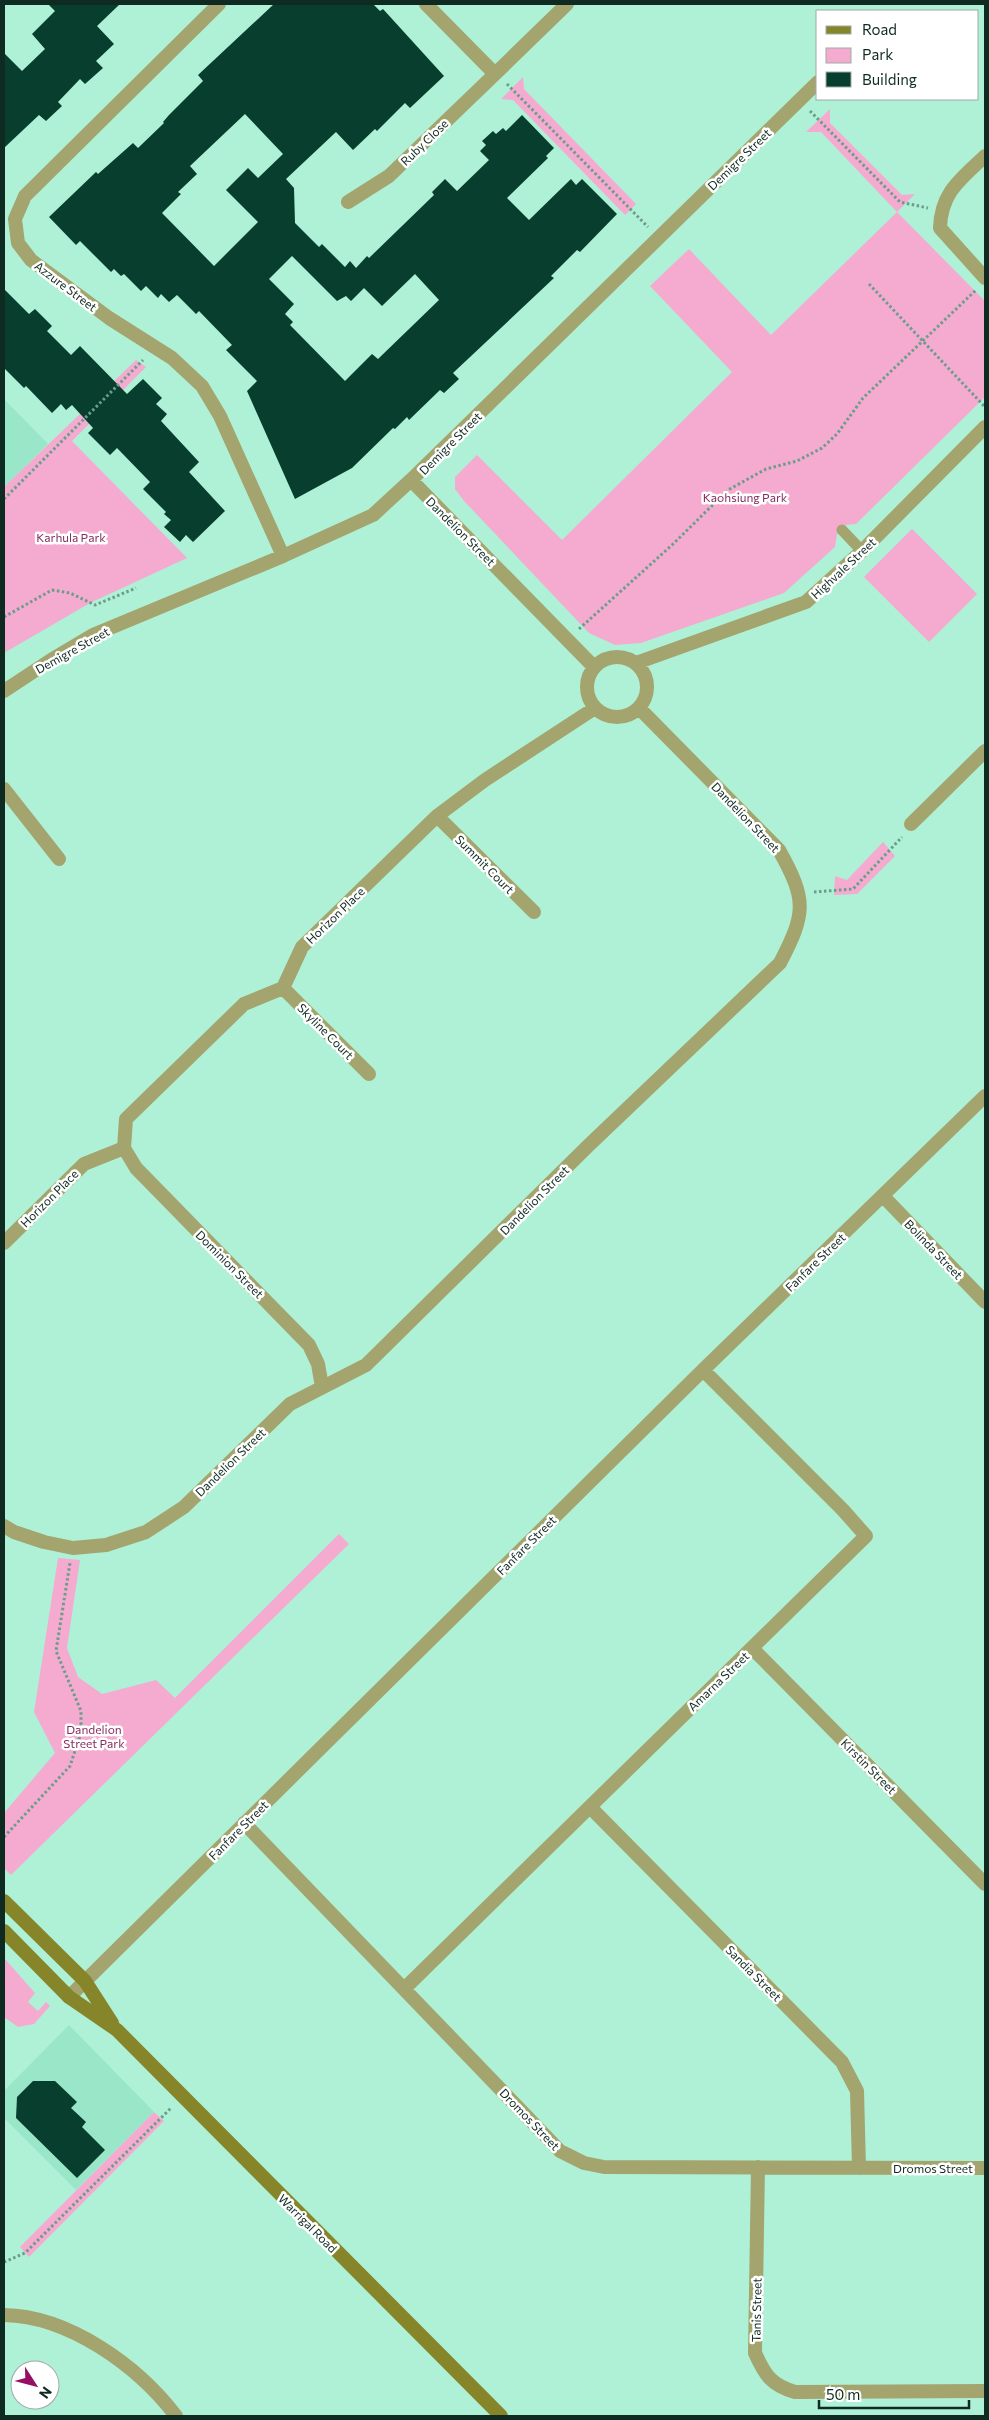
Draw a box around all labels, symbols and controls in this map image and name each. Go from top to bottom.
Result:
legend [816,10,979,100]
text: Road [862,20,897,38]
text: Park [862,45,893,63]
text: Building [862,70,917,88]
street label: Ruby Close [397,116,451,168]
street label: Demigre Street [705,125,774,193]
street label: Azzure Street [32,258,100,314]
street label: Demigre Street [416,409,484,477]
park label: Kaohsiung Park [703,490,788,504]
street label: Dandelion Street [424,494,498,568]
park label: Karhula Park [36,530,106,544]
street label: Highvale Street [808,534,878,602]
street label: Demigre Street [33,624,111,676]
street label: Dandelion Street [709,779,783,855]
street label: Summit Court [453,832,517,896]
street label: Horizon Place [303,884,367,946]
street label: Skyline Court [295,1000,357,1062]
street label: Dandelion Street [497,1163,571,1237]
street label: Horizon Place [17,1166,81,1230]
street label: Bolinda Street [902,1216,966,1282]
street label: Dominion Street [193,1227,267,1301]
street label: Fanfare Street [782,1230,848,1294]
street label: Dandelion Street [192,1425,268,1499]
street label: Fanfare Street [494,1512,559,1577]
street label: Amarna Street [685,1648,751,1714]
park label: Dandelion Street Park [63,1722,125,1750]
street label: Kirstin Street [839,1736,900,1797]
street label: Fanfare Street [206,1797,271,1862]
street label: Sandia Street [723,1942,785,2004]
street label: Dromos Street [497,2085,563,2153]
street label: Dromos Street [893,2161,973,2175]
street label: Warrigal Road [276,2191,340,2255]
street label: Tanis Street [748,2278,764,2342]
north arrow [10,2360,60,2410]
scale bar [819,2378,969,2410]
text: N [36,2384,56,2402]
text: 50 m [826,2385,860,2403]

